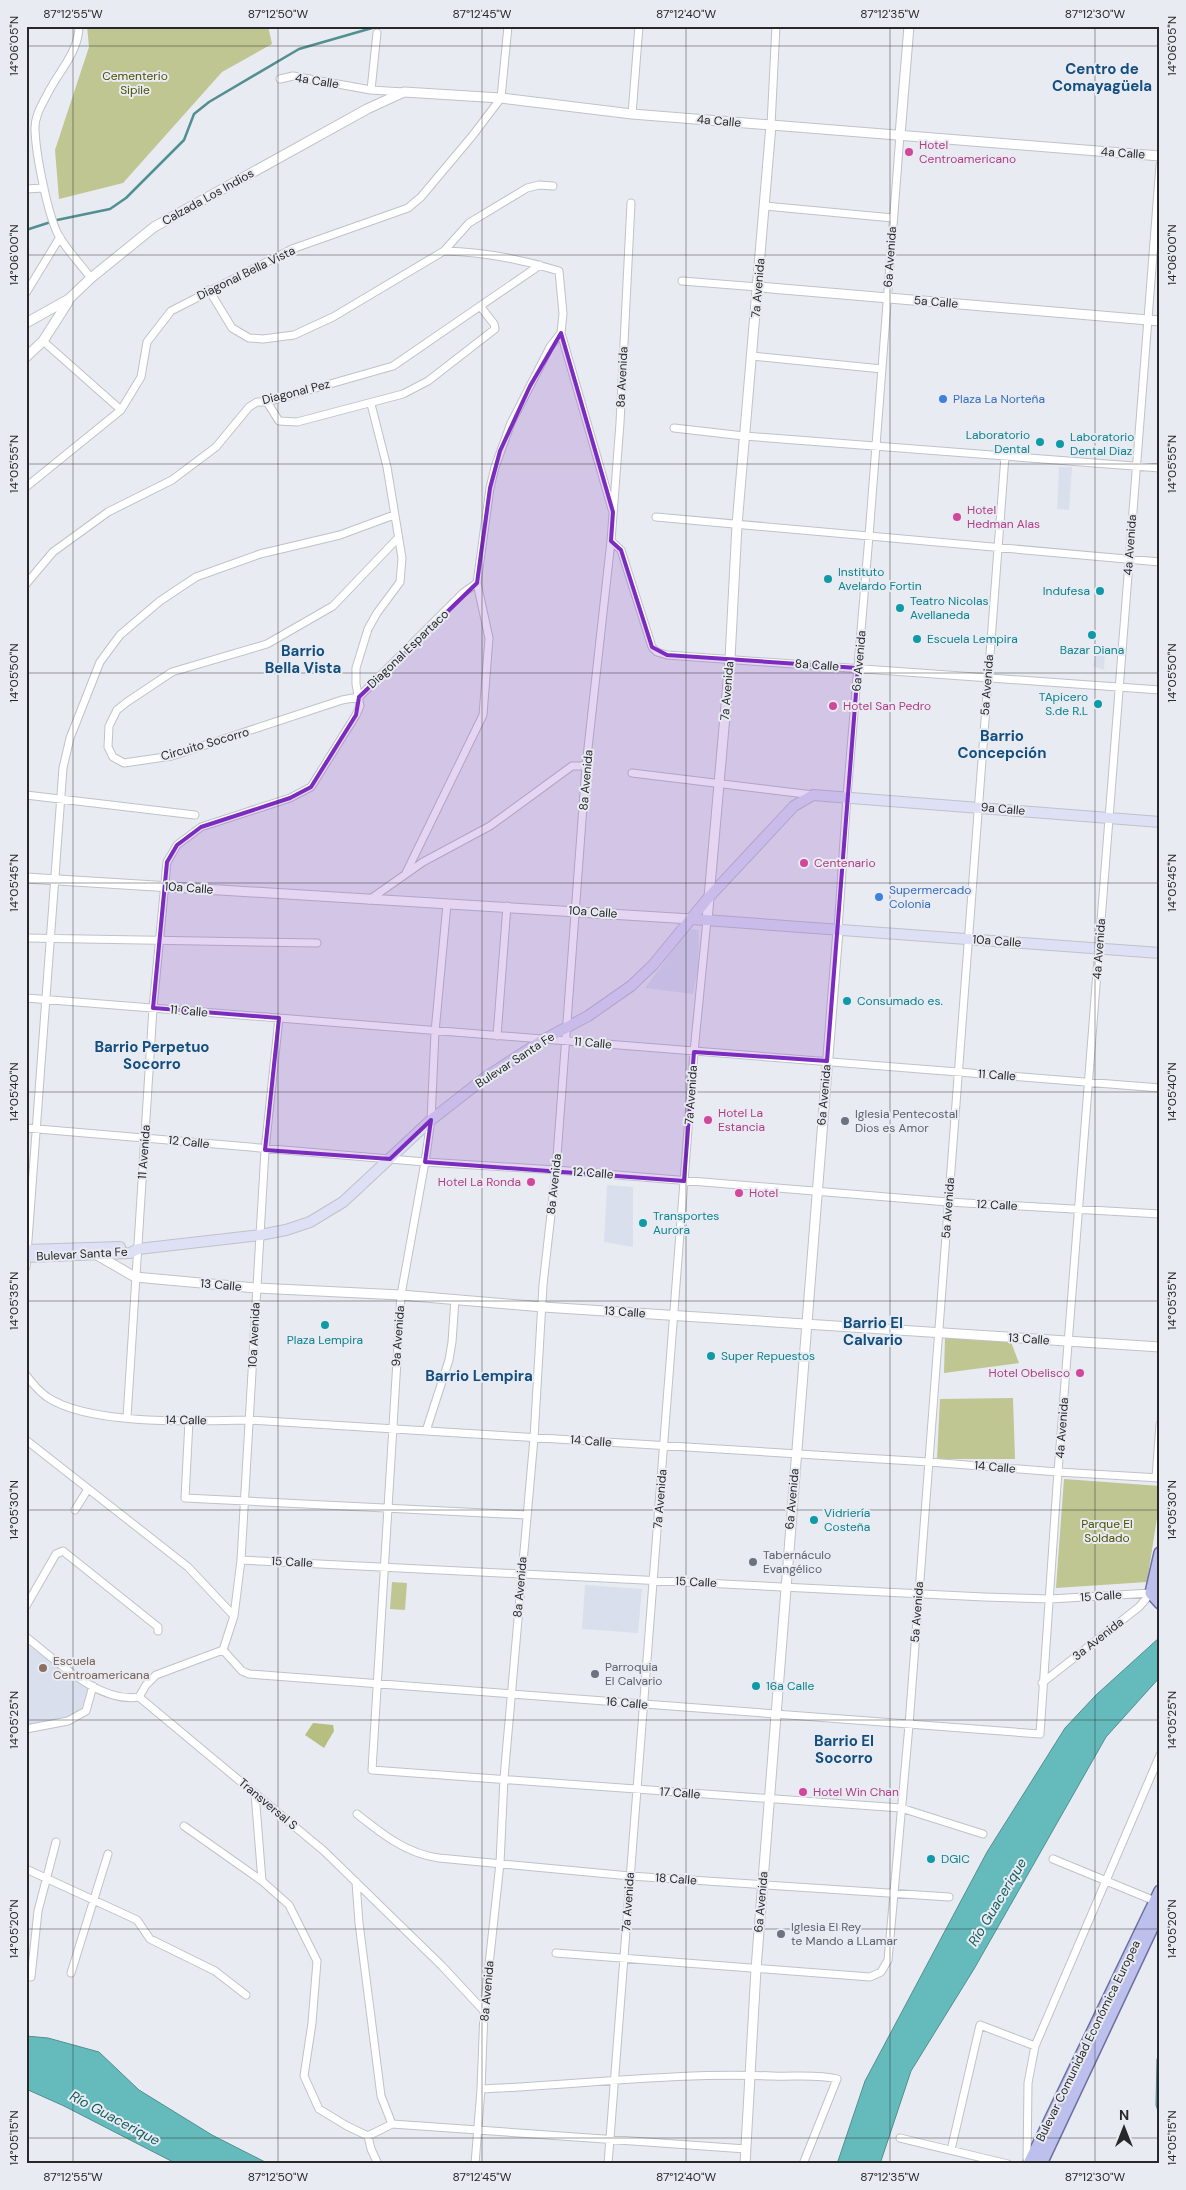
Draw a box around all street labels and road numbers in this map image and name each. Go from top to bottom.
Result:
street label: 4a Calle [294,70,340,92]
street label: 4a Calle [696,111,742,131]
street label: 4a Calle [1100,143,1146,163]
street label: Calzada Los Indios [159,165,257,229]
street label: 6a Avenida [880,226,900,288]
street label: Diagonal Bella Vista [194,242,298,304]
street label: 7a Avenida [747,258,769,318]
street label: 5a Calle [913,292,959,312]
street label: 8a Avenida [612,346,632,408]
street label: Diagonal Pez [260,376,332,408]
street label: 4a Avenida [1120,514,1140,576]
street label: Diagonal Espartaco [364,606,452,692]
street label: 6a Avenida [848,630,870,692]
street label: 5a Avenida [977,654,997,716]
street label: 8a Calle [794,655,840,675]
street label: 7a Avenida [716,661,738,721]
street label: Circuito Socorro [159,724,251,764]
street label: 8a Avenida [575,749,597,811]
street label: 9a Calle [980,799,1026,819]
street label: 10a Calle [164,878,214,898]
street label: 10a Calle [568,902,618,922]
street label: 4a Avenida [1089,918,1109,980]
street label: 10a Calle [972,931,1022,951]
street label: 11 Calle [169,1001,209,1021]
street label: Bulevar Santa Fe [472,1028,558,1092]
street label: 11 Calle [573,1033,613,1053]
street label: 6a Avenida [813,1064,835,1126]
street label: 7a Avenida [681,1065,701,1125]
street label: 11 Calle [977,1066,1017,1084]
street label: 11 Avenida [134,1124,154,1180]
street label: 12 Calle [168,1132,210,1152]
street label: 8a Avenida [543,1153,565,1215]
street label: 12 Calle [572,1164,614,1182]
street label: 5a Avenida [938,1177,958,1239]
street label: 12 Calle [976,1196,1018,1214]
street label: Bulevar Santa Fe [36,1244,128,1264]
street label: 13 Calle [200,1275,242,1295]
street label: 10a Avenida [244,1302,264,1368]
street label: 13 Calle [604,1303,646,1321]
street label: 9a Avenida [388,1305,408,1367]
street label: 13 Calle [1008,1330,1050,1348]
street label: 4a Avenida [1052,1397,1072,1459]
street label: 14 Calle [165,1412,207,1428]
street label: 14 Calle [570,1432,612,1450]
street label: 14 Calle [974,1457,1017,1477]
street label: 6a Avenida [781,1468,803,1530]
street label: 7a Avenida [649,1469,671,1529]
street label: 15 Calle [271,1553,313,1571]
street label: 8a Avenida [509,1556,531,1618]
street label: 15 Calle [675,1573,717,1591]
street label: 5a Avenida [907,1581,927,1643]
street label: 15 Calle [1080,1587,1122,1605]
street label: 3a Avenida [1069,1614,1127,1664]
street label: 16 Calle [605,1693,649,1713]
street label: Transversal S [235,1775,301,1833]
street label: 17 Calle [659,1784,701,1802]
street label: 18 Calle [655,1870,697,1888]
street label: 6a Avenida [750,1871,772,1933]
street label: 7a Avenida [618,1872,638,1932]
street label: Bulevar Comunidad Económica Europea [1032,1938,1144,2144]
street label: 8a Avenida [476,1960,498,2022]

